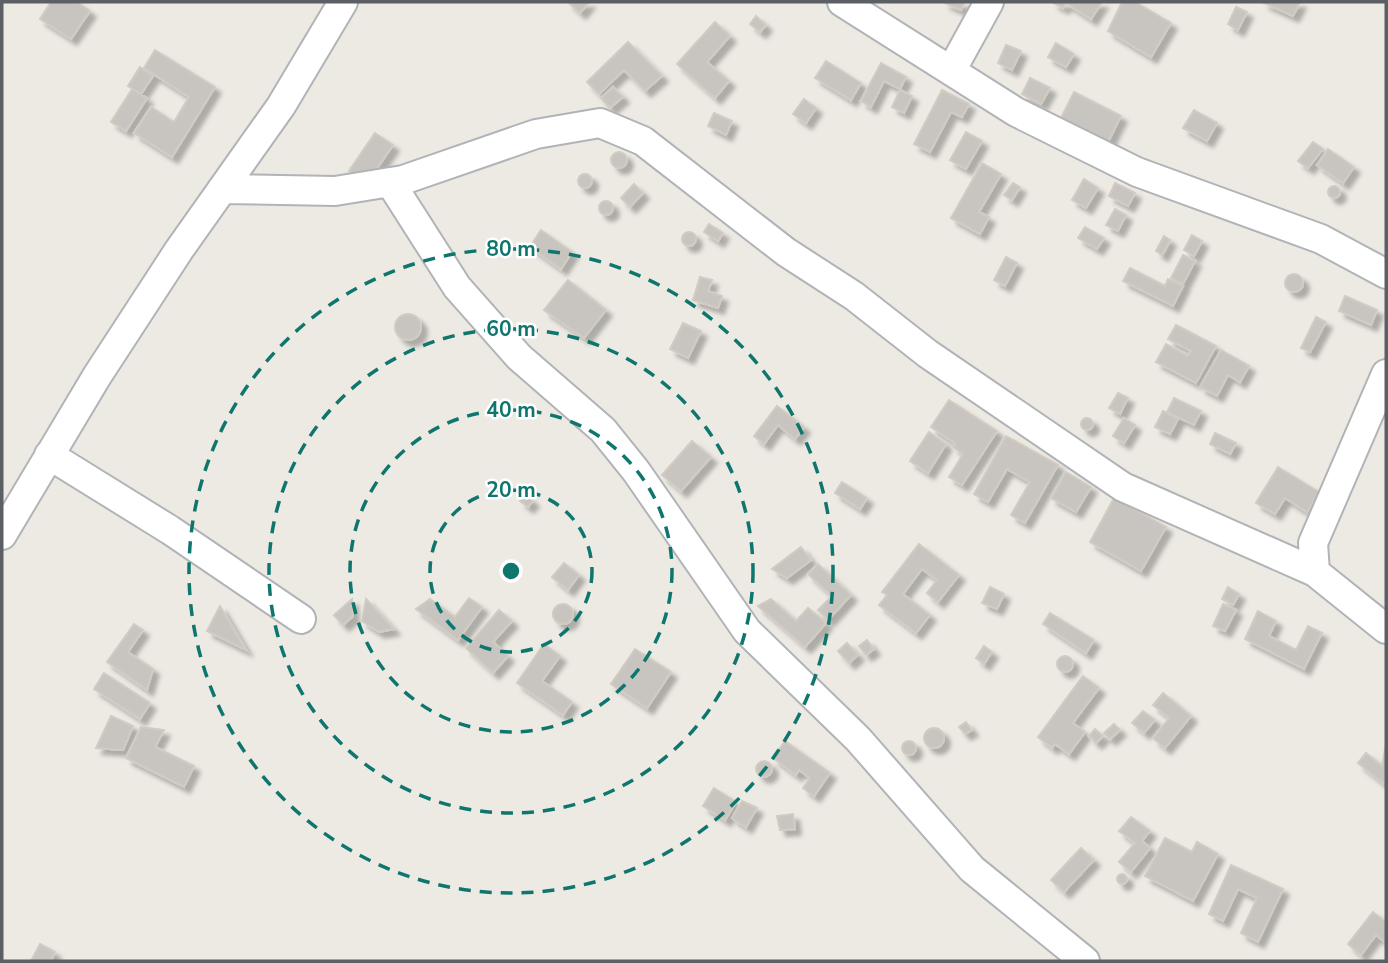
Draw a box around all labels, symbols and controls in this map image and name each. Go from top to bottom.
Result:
text: 80 m [486,235,536,263]
text: 60 m [486,315,536,343]
text: 40 m [486,396,536,424]
text: 20 m [486,476,536,504]
centre of rings [499,559,523,583]

